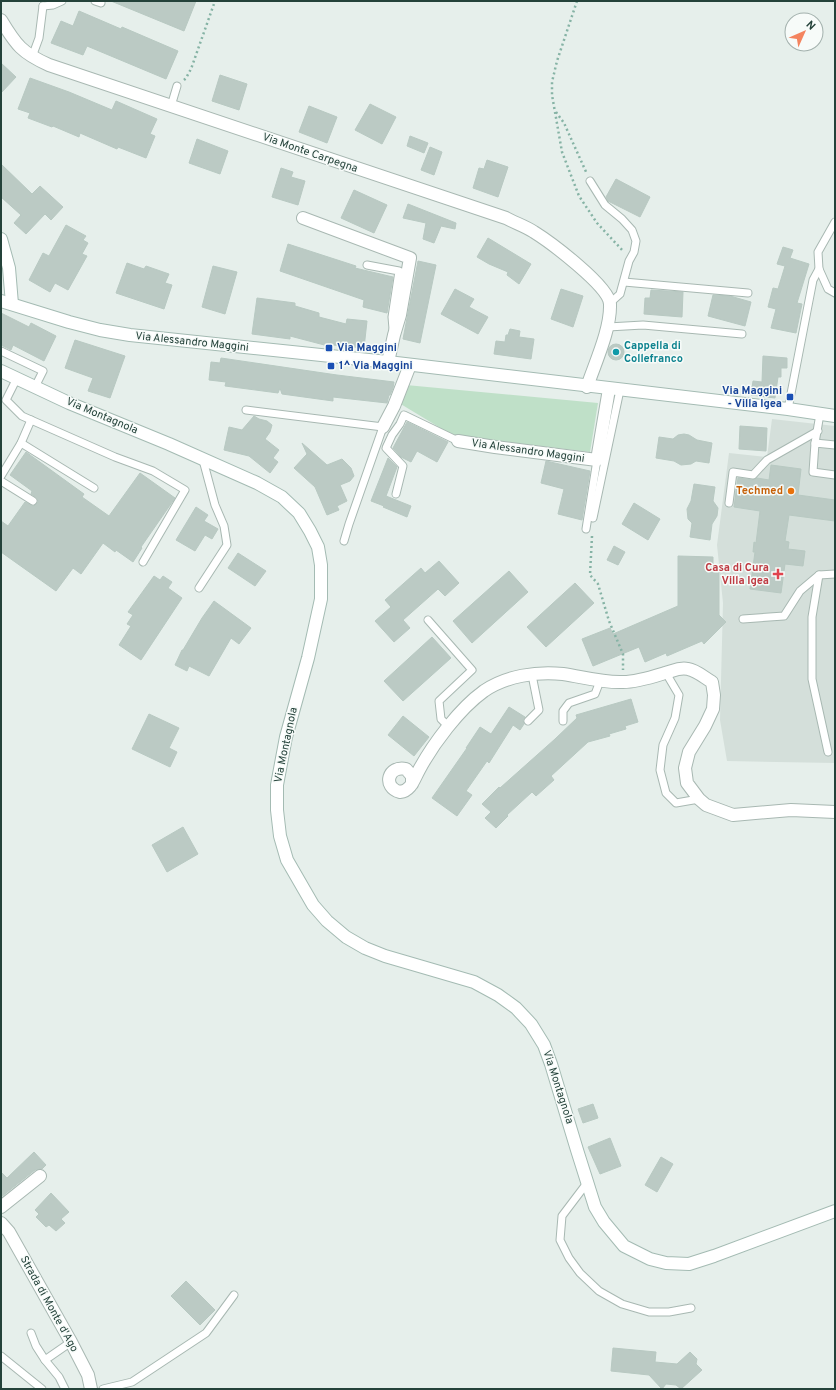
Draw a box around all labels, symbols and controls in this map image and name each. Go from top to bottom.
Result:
north arrow [784,12,824,52]
text: N [803,18,818,33]
street label: Via Monte Carpegna [260,130,360,176]
street label: Via Alessandro Maggini [135,329,249,355]
place label: Cappella di Collefranco [624,339,683,366]
place label: Via Maggini [337,341,397,355]
marker: Via Maggini [324,343,334,353]
marker: Cappella di Collefranco [611,347,621,357]
place label: 1^ Via Maggini [339,359,413,373]
marker: 1^ Via Maggini [326,361,336,371]
place label: Via Maggini - Villa Igea [722,384,782,411]
marker: Via Maggini - Villa Igea [785,392,795,402]
street label: Via Montagnola [64,395,140,438]
street label: Via Alessandro Maggini [471,436,585,466]
place label: Techmed [736,484,783,498]
marker: Techmed [786,486,796,496]
place label: Casa di Cura Villa Igea [705,561,769,588]
marker: Casa di Cura Villa Igea [772,568,784,580]
street label: Via Montagnola [271,706,301,784]
street label: Via Montagnola [539,1048,577,1126]
street label: Strada di Monte d'Ago [17,1253,81,1355]

